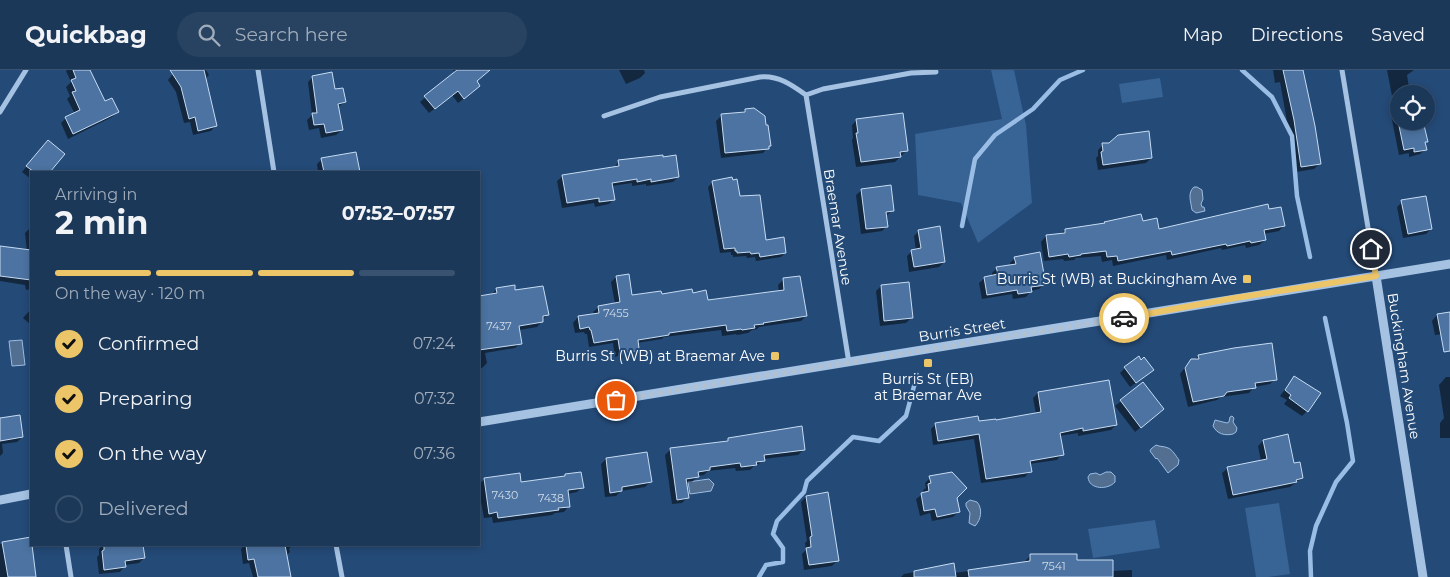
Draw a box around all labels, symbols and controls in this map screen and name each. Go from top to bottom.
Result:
search box [177,12,527,57]
text: Quickbag [25,20,147,49]
icon: search [195,21,223,49]
text: Search here [235,23,348,46]
text: Map [1183,24,1223,46]
text: Directions [1251,24,1343,46]
text: Saved [1371,24,1425,46]
map controls [1390,85,1435,130]
button: locate [1390,85,1435,130]
street label: Braemar Avenue [820,168,856,286]
text: Arriving in [55,185,137,204]
text: 07:52–07:57 [342,202,455,225]
text: 2 min [55,203,148,242]
pin [1350,228,1392,270]
icon: home [1357,235,1385,263]
place label: Burris St (WB) at Buckingham Ave [997,270,1237,288]
marker: Burris St (WB) at Buckingham Ave [1241,273,1253,285]
text: On the way · 120 m [55,284,205,303]
street label: Buckingham Avenue [1384,291,1424,441]
courier [1099,293,1149,343]
icon: car [1110,304,1138,332]
house number: 7455 [603,306,629,320]
street label: Burris Street [917,314,1007,346]
house number: 7437 [486,319,512,333]
icon: check [55,330,83,358]
text: Confirmed [98,332,199,355]
text: 07:24 [413,334,455,353]
place label: Burris St (WB) at Braemar Ave [555,347,765,365]
marker: Burris St (WB) at Braemar Ave [769,350,781,362]
marker: Burris St (EB) at Braemar Ave [922,357,934,369]
place label: Burris St (EB) at Braemar Ave [874,370,982,404]
pin [595,379,637,421]
icon: check [55,385,83,413]
icon: bag [602,386,630,414]
text: Preparing [98,387,193,410]
text: 07:32 [414,389,455,408]
icon: check [55,440,83,468]
text: On the way [98,442,206,465]
text: 07:36 [413,444,455,463]
house number: 7430 [492,488,518,502]
house number: 7438 [538,491,564,505]
text: Delivered [98,497,189,520]
house number: 7541 [1042,559,1066,573]

